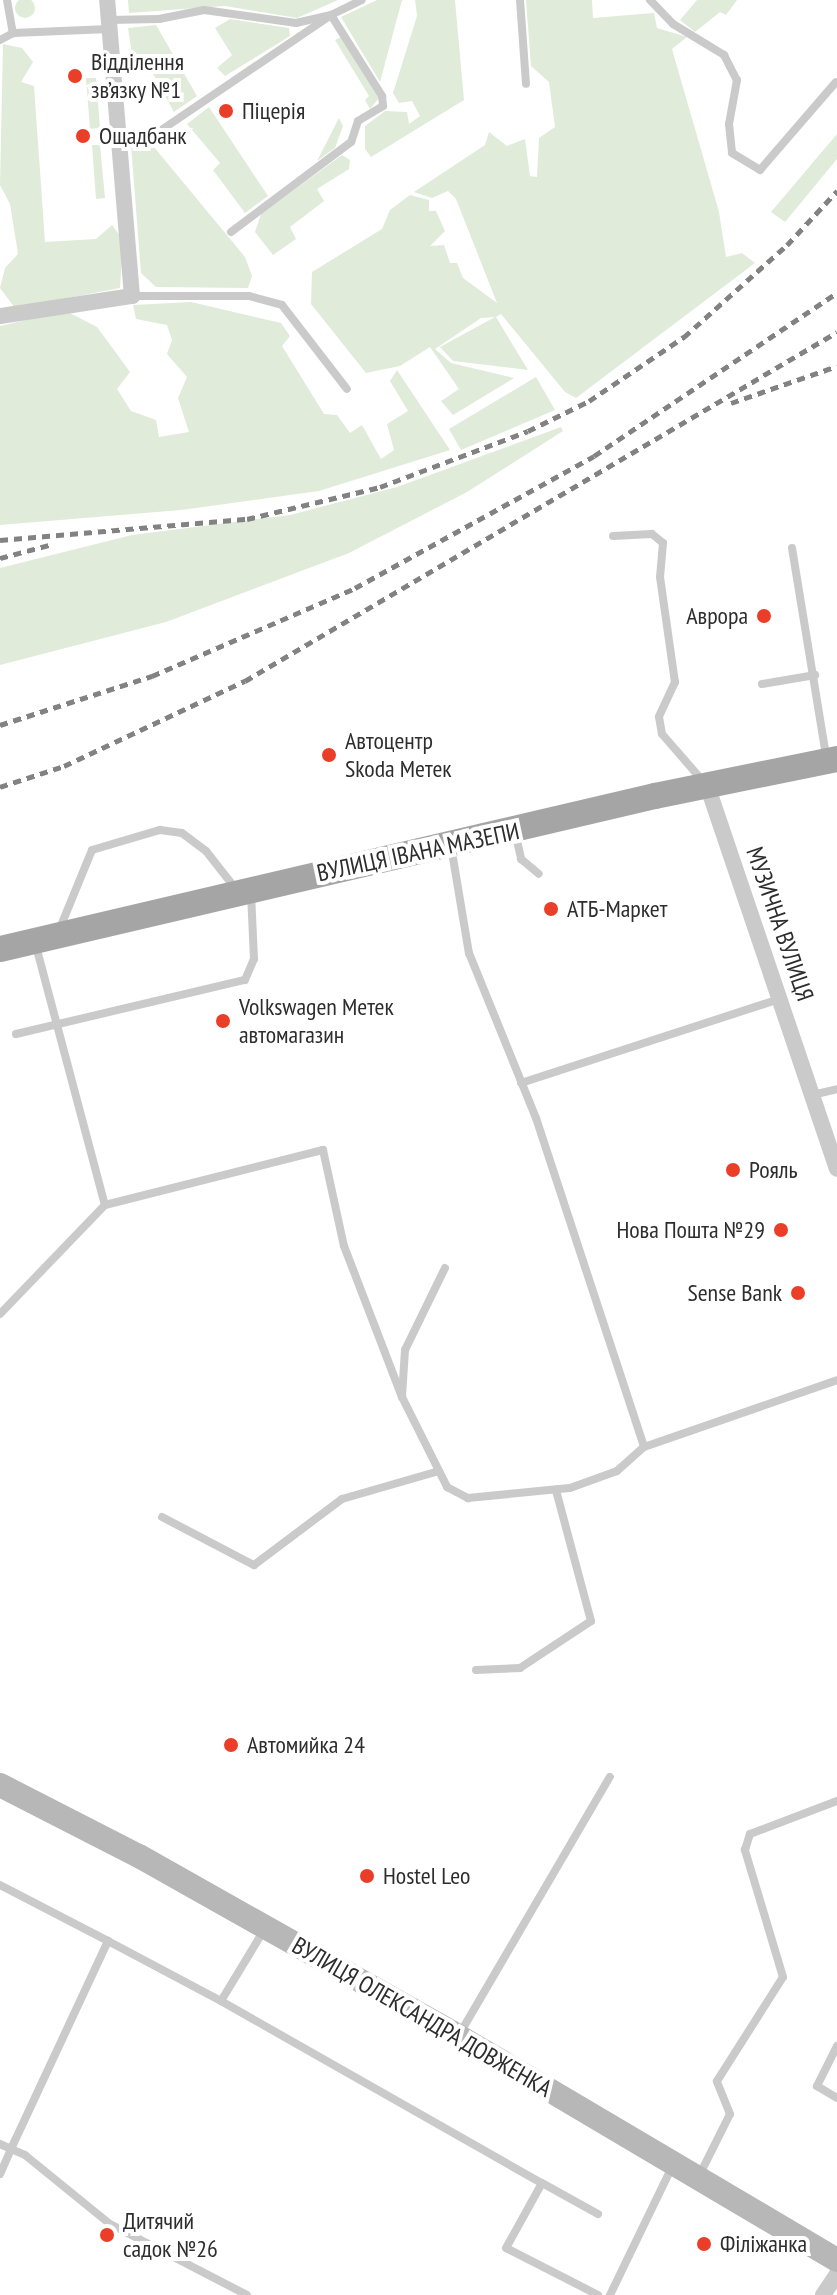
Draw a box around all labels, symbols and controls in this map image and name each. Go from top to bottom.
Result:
place label: Відділення зв’язку №1 [91,48,184,104]
marker: Відділення зв’язку №1 [66,67,84,85]
place label: Піцерія [242,97,305,125]
marker: Піцерія [217,102,235,120]
place label: Ощадбанк [99,122,187,150]
marker: Ощадбанк [74,127,92,145]
place label: Аврора [686,602,748,630]
marker: Аврора [755,607,773,625]
place label: Автоцентр Skoda Метек [345,727,452,783]
marker: Автоцентр Skoda Метек [320,746,338,764]
street label: ВУЛИЦЯ ІВАНА МАЗЕПИ [314,816,522,888]
street label: МУЗИЧНА ВУЛИЦЯ [740,843,820,1005]
place label: АТБ-Маркет [567,895,667,923]
marker: АТБ-Маркет [542,900,560,918]
place label: Volkswagen Метек автомагазин [239,993,394,1049]
marker: Volkswagen Метек автомагазин [214,1012,232,1030]
place label: Рояль [749,1156,798,1184]
marker: Рояль [724,1161,742,1179]
place label: Нова Пошта №29 [616,1216,765,1244]
marker: Нова Пошта №29 [772,1221,790,1239]
place label: Sense Bank [687,1279,782,1307]
marker: Sense Bank [789,1284,807,1302]
place label: Автомийка 24 [247,1731,365,1759]
marker: Автомийка 24 [222,1736,240,1754]
place label: Hostel Leo [383,1862,470,1890]
marker: Hostel Leo [358,1867,376,1885]
street label: ВУЛИЦЯ ОЛЕКСАНДРА ДОВЖЕНКА [287,1931,557,2103]
place label: Дитячий садок №26 [123,2207,218,2263]
marker: Дитячий садок №26 [98,2226,116,2244]
place label: Філіжанка [720,2230,807,2258]
marker: Філіжанка [695,2235,713,2253]

